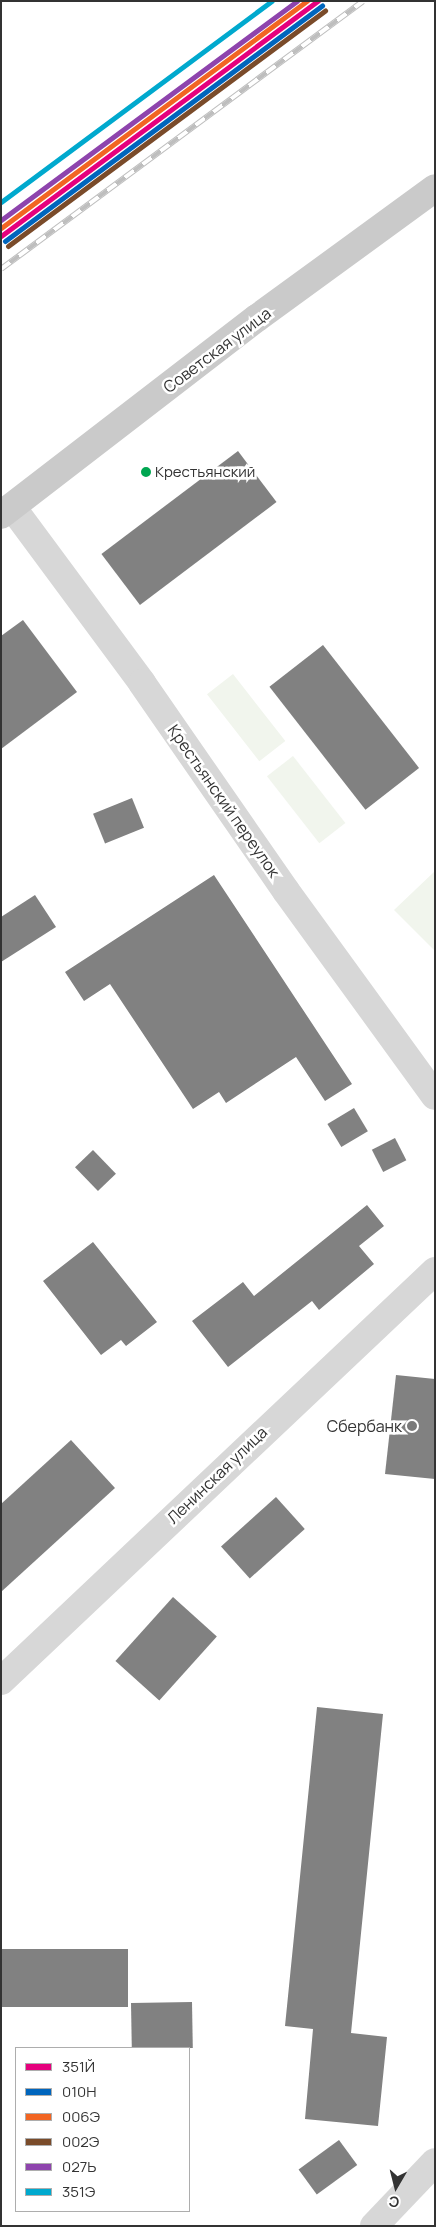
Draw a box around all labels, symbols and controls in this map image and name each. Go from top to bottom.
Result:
street label: Советская улица [159,303,275,397]
place label: Крестьянский [155,463,255,481]
marker: Крестьянский [141,467,151,477]
street label: Крестьянский переулок [164,721,284,881]
place label: Сбербанк [327,1416,402,1436]
marker: Сбербанк [406,1420,418,1432]
street label: Ленинская улица [163,1422,271,1528]
legend [15,2047,190,2212]
text: 351Й [62,2056,95,2077]
text: 010Н [62,2081,96,2102]
text: 006Э [62,2106,100,2127]
text: 002Э [62,2131,99,2152]
text: 027Ь [62,2156,96,2177]
north arrow [371,2162,421,2212]
text: 351Э [62,2181,95,2202]
text: С [387,2192,400,2212]

